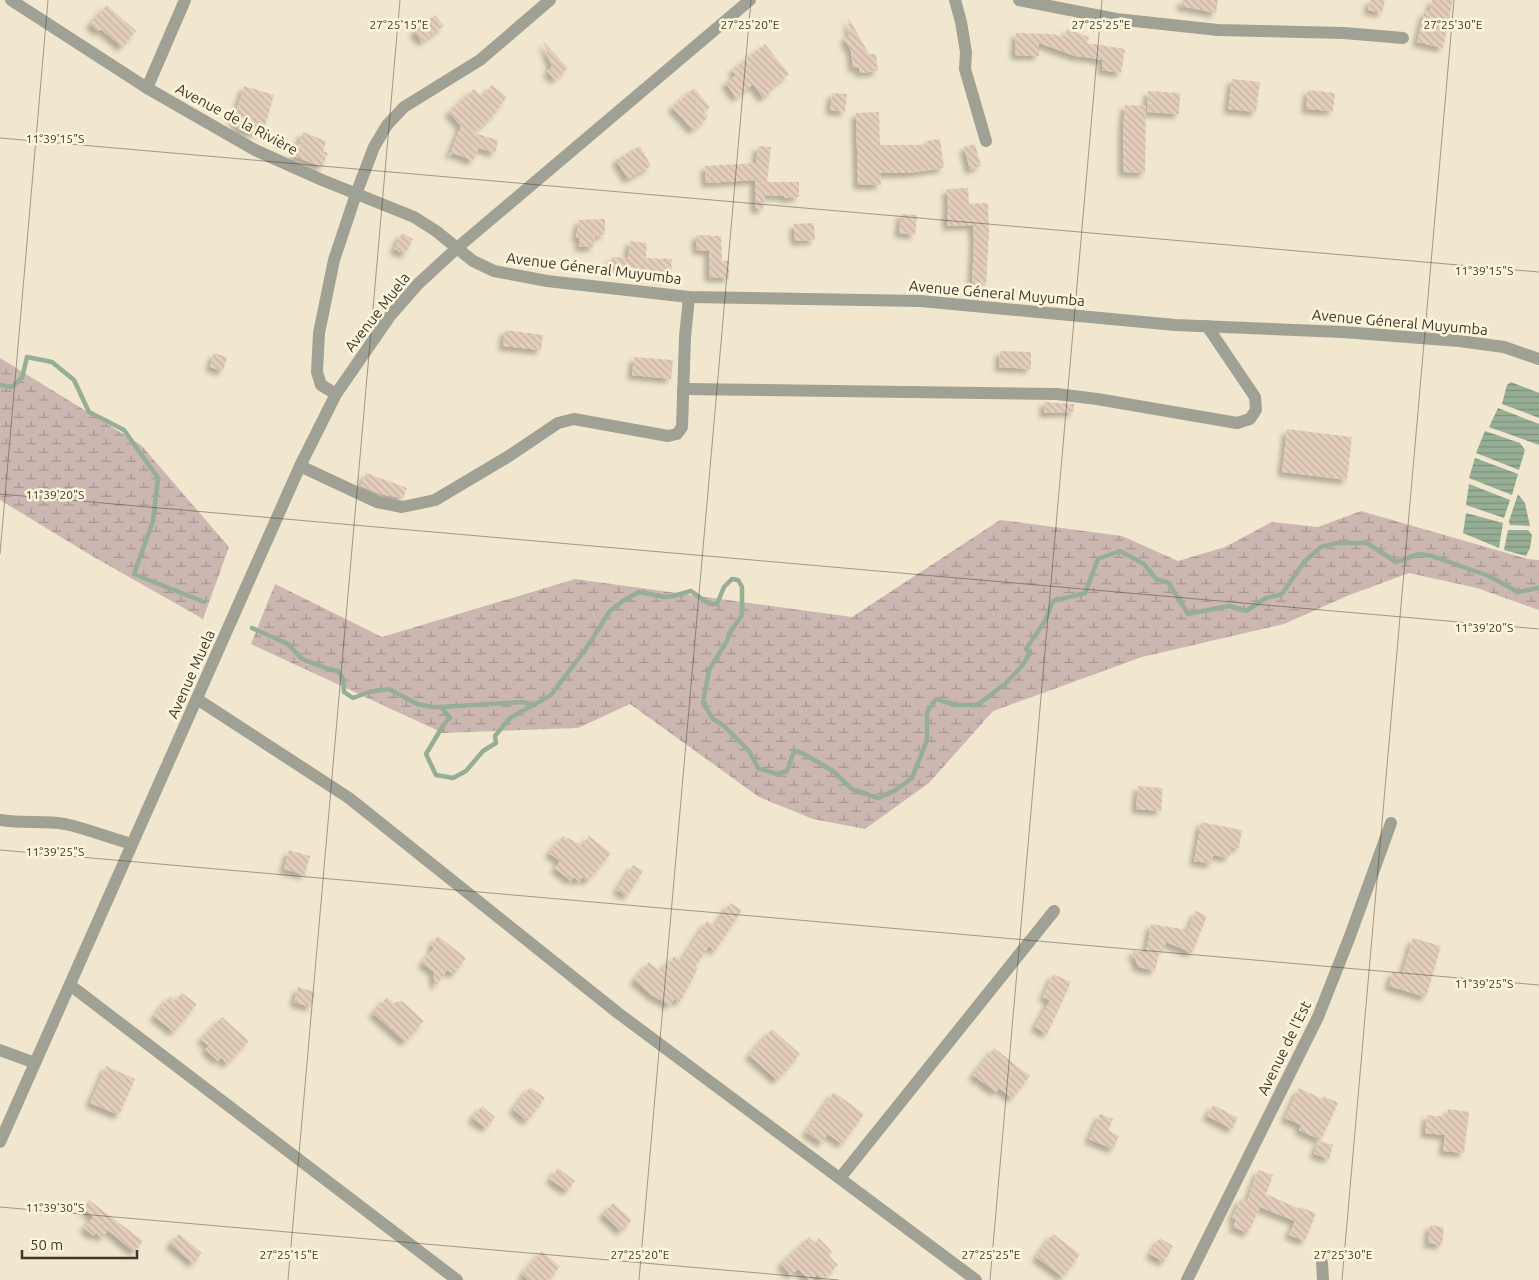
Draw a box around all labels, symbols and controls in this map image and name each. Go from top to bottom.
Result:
text: 27°25'15"E [370,18,429,31]
text: 27°25'20"E [721,18,780,31]
text: 27°25'25"E [1072,18,1131,31]
text: 27°25'30"E [1424,18,1483,31]
street label: Avenue de la Rivière [173,80,301,158]
text: 11°39'15"S [26,132,84,145]
street label: Avenue Géneral Muyumba [505,249,683,287]
text: 11°39'15"S [1455,264,1513,277]
street label: Avenue Muela [341,269,413,355]
street label: Avenue Géneral Muyumba [908,277,1086,309]
street label: Avenue Géneral Muyumba [1311,306,1489,338]
text: 11°39'20"S [26,488,84,501]
text: 11°39'20"S [1455,621,1513,634]
street label: Avenue Muela [164,627,218,721]
text: 11°39'25"S [26,845,84,858]
text: 11°39'25"S [1455,977,1513,990]
street label: Avenue de l'Est [1254,998,1314,1098]
text: 11°39'30"S [26,1201,84,1214]
scale bar [22,1228,138,1260]
text: 50 m [30,1236,63,1253]
text: 27°25'15"E [260,1248,319,1261]
text: 27°25'20"E [611,1248,670,1261]
text: 27°25'25"E [962,1248,1021,1261]
text: 27°25'30"E [1314,1248,1373,1261]

